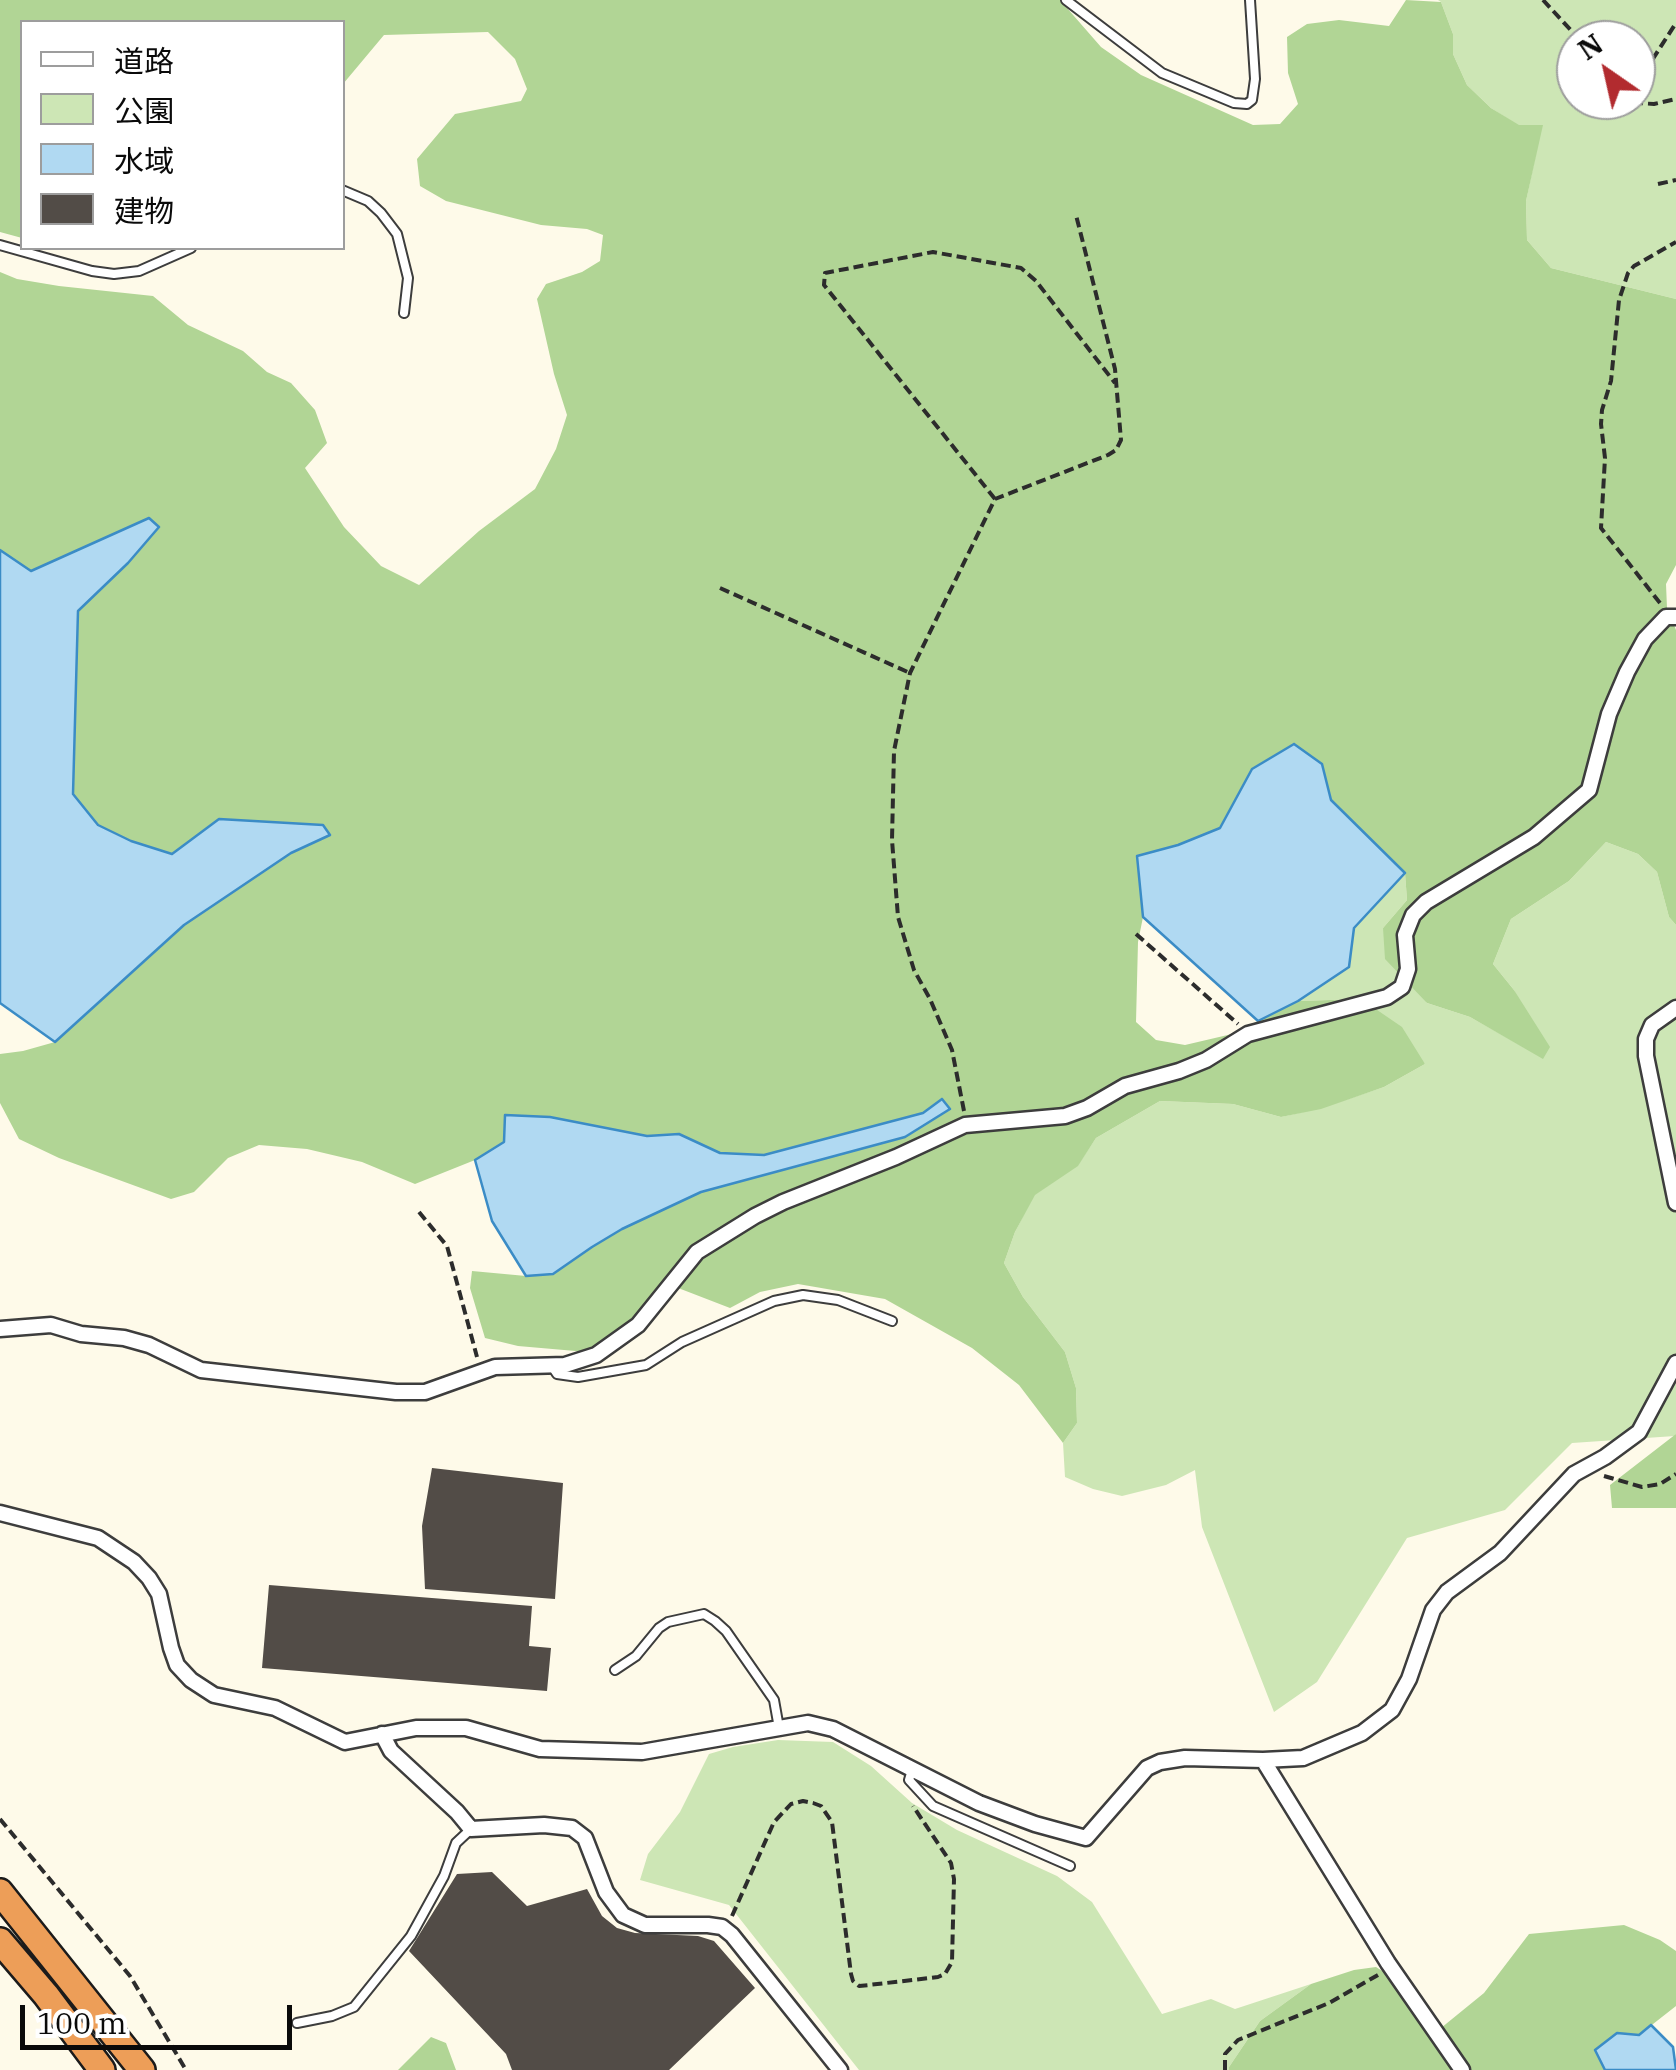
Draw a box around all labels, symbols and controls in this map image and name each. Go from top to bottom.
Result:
legend [20,20,345,250]
north arrow [1556,20,1656,120]
text: N [1571,25,1610,68]
text: 道路 [114,41,174,80]
text: 公園 [114,91,174,130]
text: 水域 [114,141,174,180]
text: 建物 [114,191,174,230]
scale bar [25,1985,298,2047]
text: 100 m [37,2003,127,2042]

